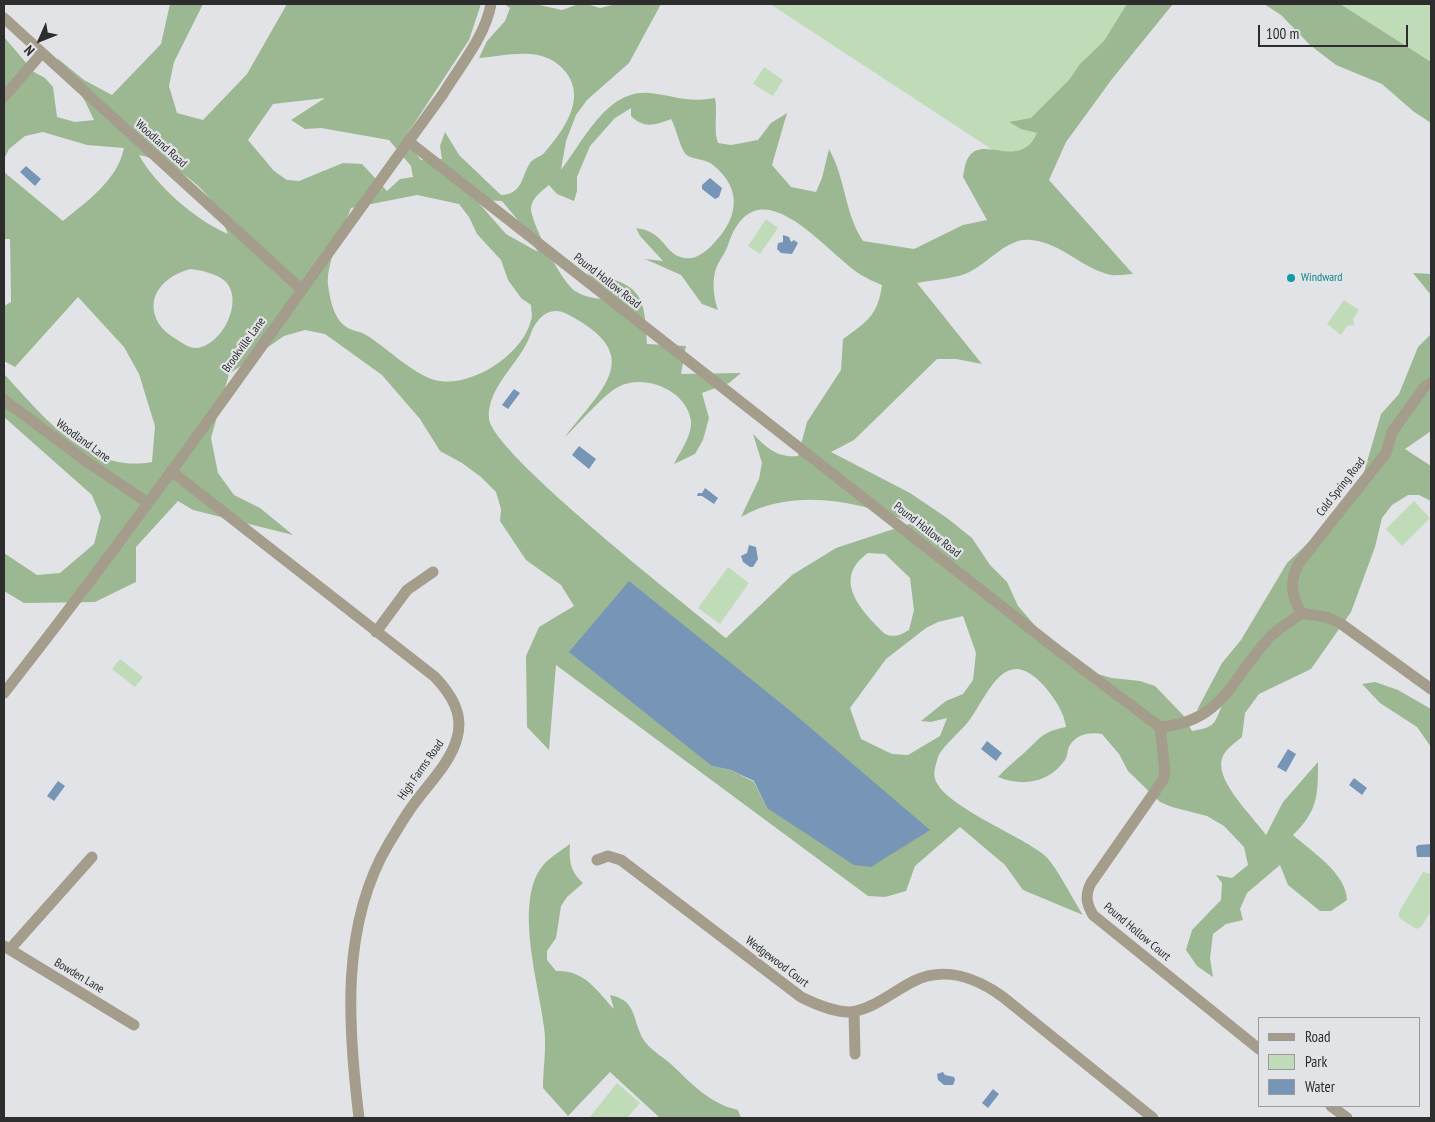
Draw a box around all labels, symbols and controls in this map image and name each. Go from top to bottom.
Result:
north arrow [15,15,65,65]
scale bar [1260,15,1410,47]
text: 100 m [1266,24,1299,43]
text: N [20,41,38,59]
street label: Woodland Road [132,117,190,171]
street label: Pound Hollow Road [571,250,643,312]
place label: Windward [1301,271,1342,285]
marker: Windward [1285,272,1297,284]
street label: Brookville Lane [219,315,269,375]
street label: Woodland Lane [53,416,113,466]
street label: Cold Spring Road [1314,455,1368,519]
street label: Pound Hollow Road [891,499,963,561]
street label: High Farms Road [395,737,447,803]
street label: Pound Hollow Court [1101,900,1173,964]
street label: Wedgewood Court [743,934,811,990]
street label: Bowden Lane [51,956,107,996]
legend [1258,1017,1420,1107]
text: Road [1305,1027,1331,1046]
text: Park [1305,1052,1327,1071]
text: Water [1305,1077,1335,1096]

